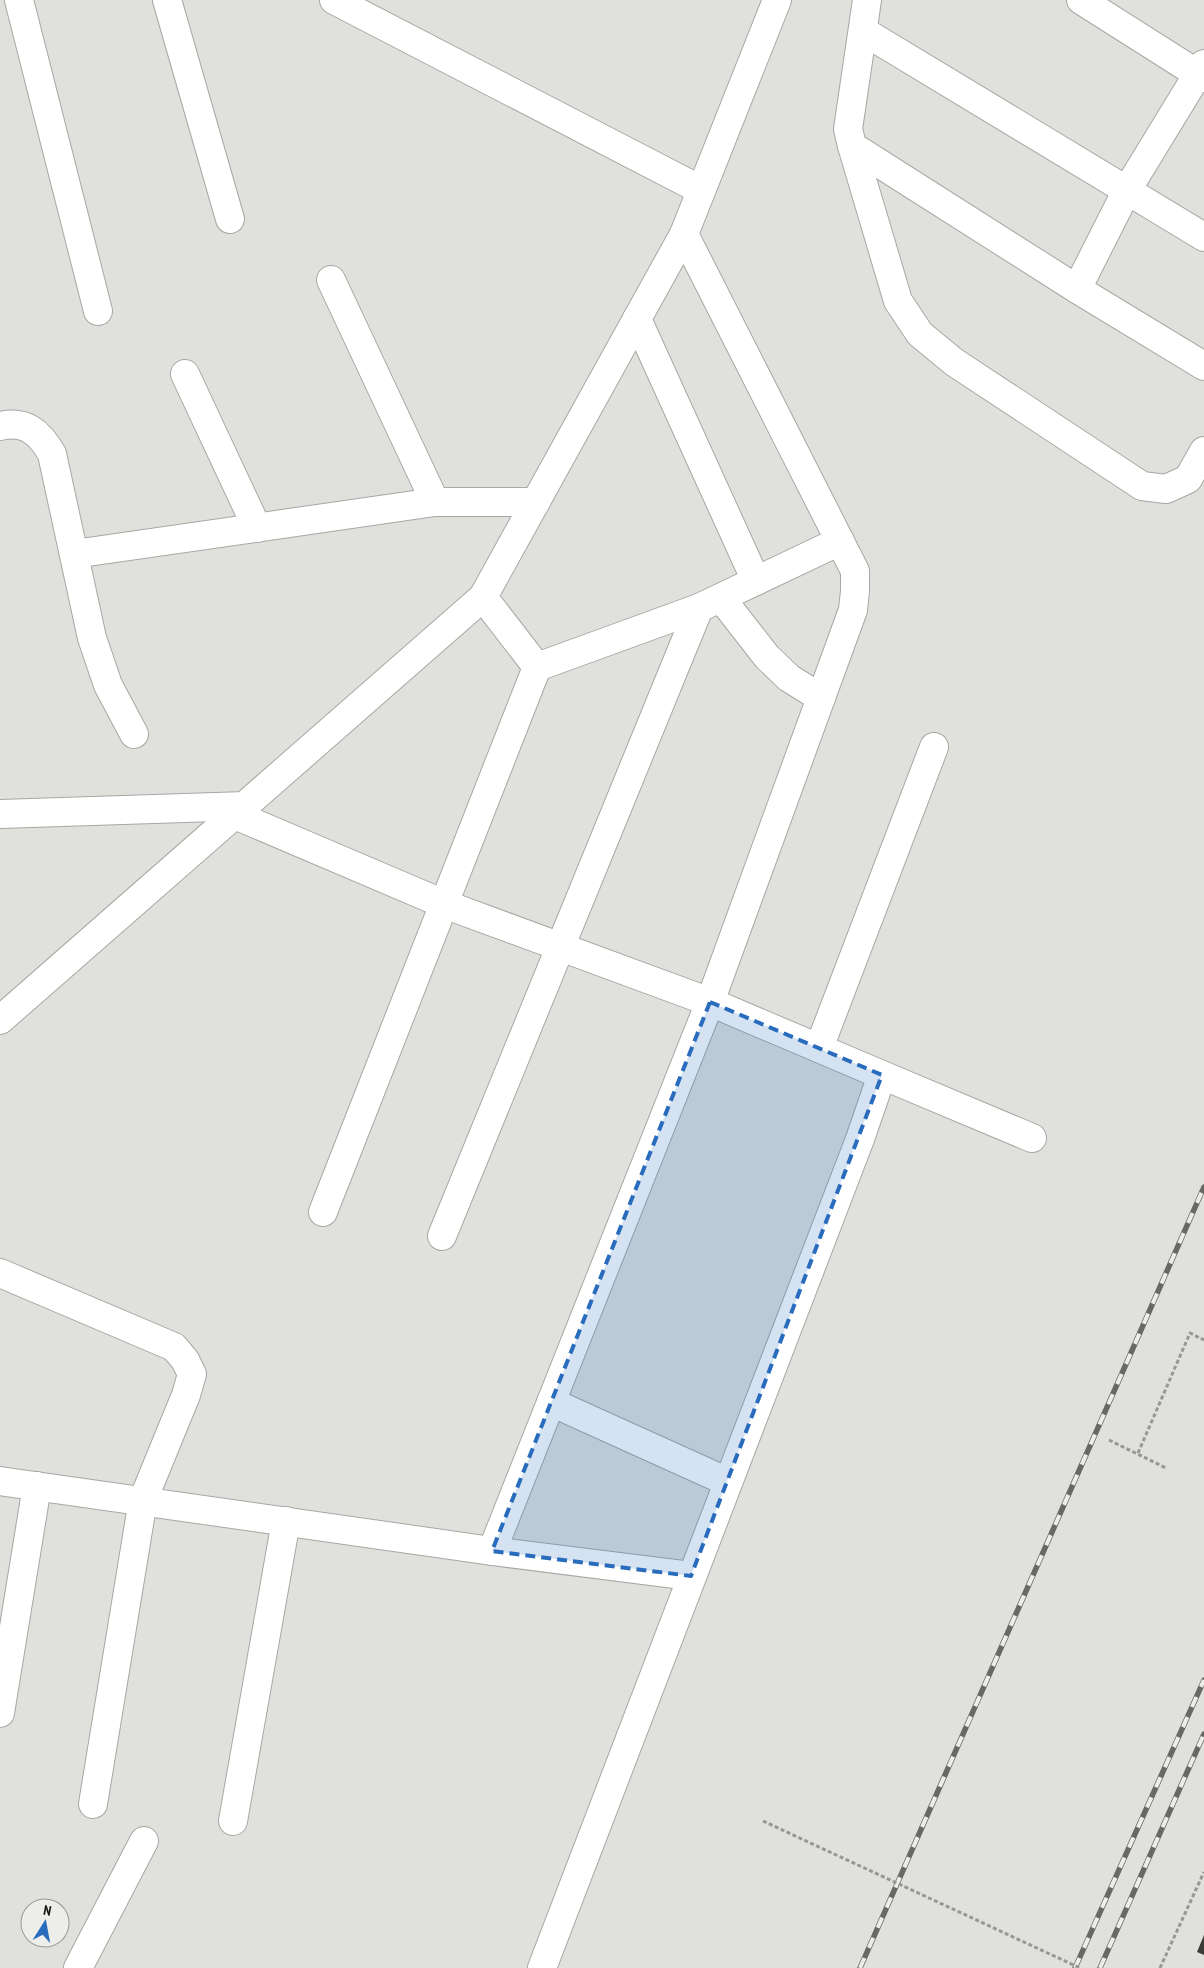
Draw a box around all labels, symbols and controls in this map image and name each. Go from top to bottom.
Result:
north arrow [20,1898,70,1948]
text: N [42,1901,53,1920]

